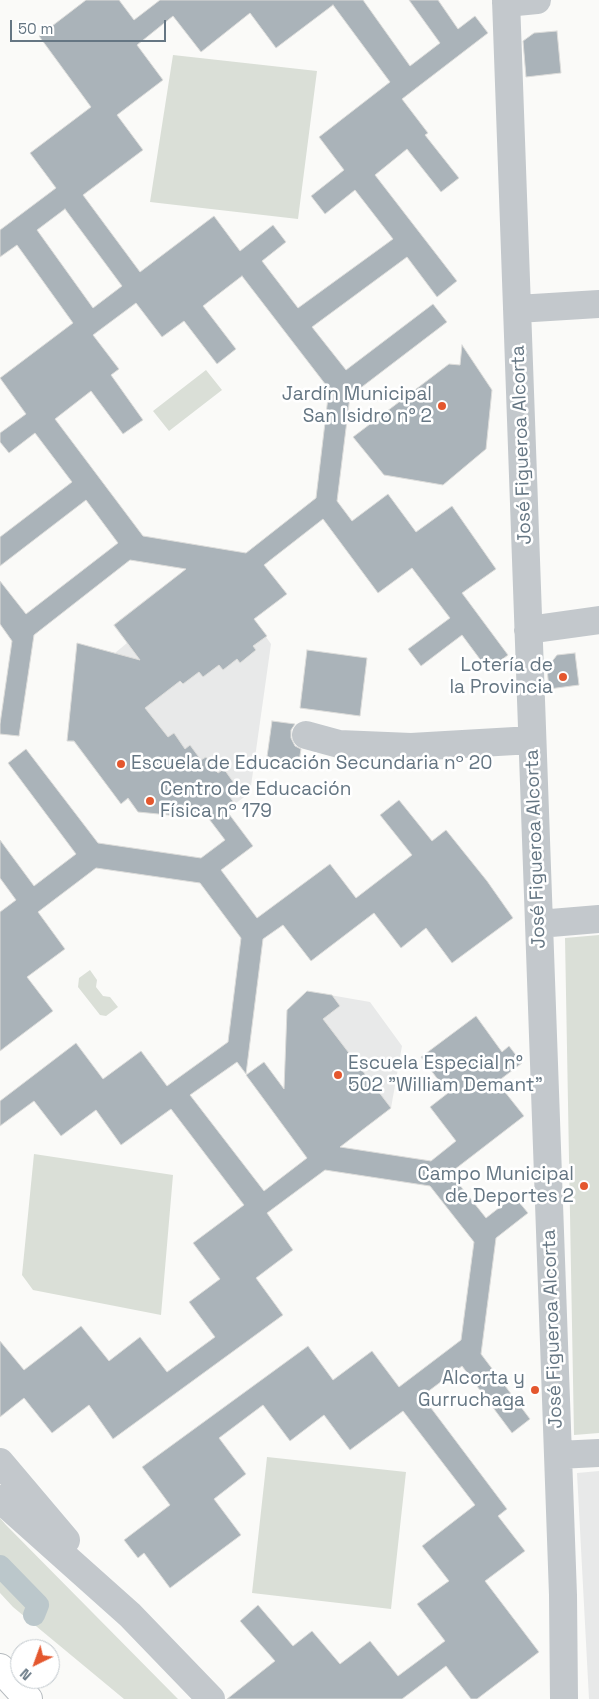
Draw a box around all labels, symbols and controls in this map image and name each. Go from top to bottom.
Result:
scale bar [12,10,169,42]
text: 50 m [18,19,53,38]
street label: José Figueroa Alcorta [507,345,537,545]
place label: Jardín Municipal San Isidro n° 2 [282,384,432,428]
marker: Jardín Municipal San Isidro n° 2 [436,400,448,412]
place label: Lotería de la Provincia [449,655,553,699]
marker: Lotería de la Provincia [557,671,569,683]
street label: José Figueroa Alcorta [521,749,551,949]
place label: Escuela de Educación Secundaria nº 20 [131,753,492,775]
marker: Escuela de Educación Secundaria nº 20 [115,758,127,770]
place label: Centro de Educación Física nº 179 [160,779,351,823]
marker: Centro de Educación Física nº 179 [144,795,156,807]
place label: Escuela Especial n° 502 "William Demant" [348,1053,543,1097]
marker: Escuela Especial n° 502 "William Demant" [332,1069,344,1081]
place label: Campo Municipal de Deportes 2 [417,1164,574,1208]
marker: Campo Municipal de Deportes 2 [578,1180,590,1192]
street label: José Figueroa Alcorta [538,1229,568,1429]
place label: Alcorta y Gurruchaga [418,1368,525,1412]
marker: Alcorta y Gurruchaga [529,1384,541,1396]
north arrow [10,1639,60,1689]
text: N [16,1665,35,1684]

